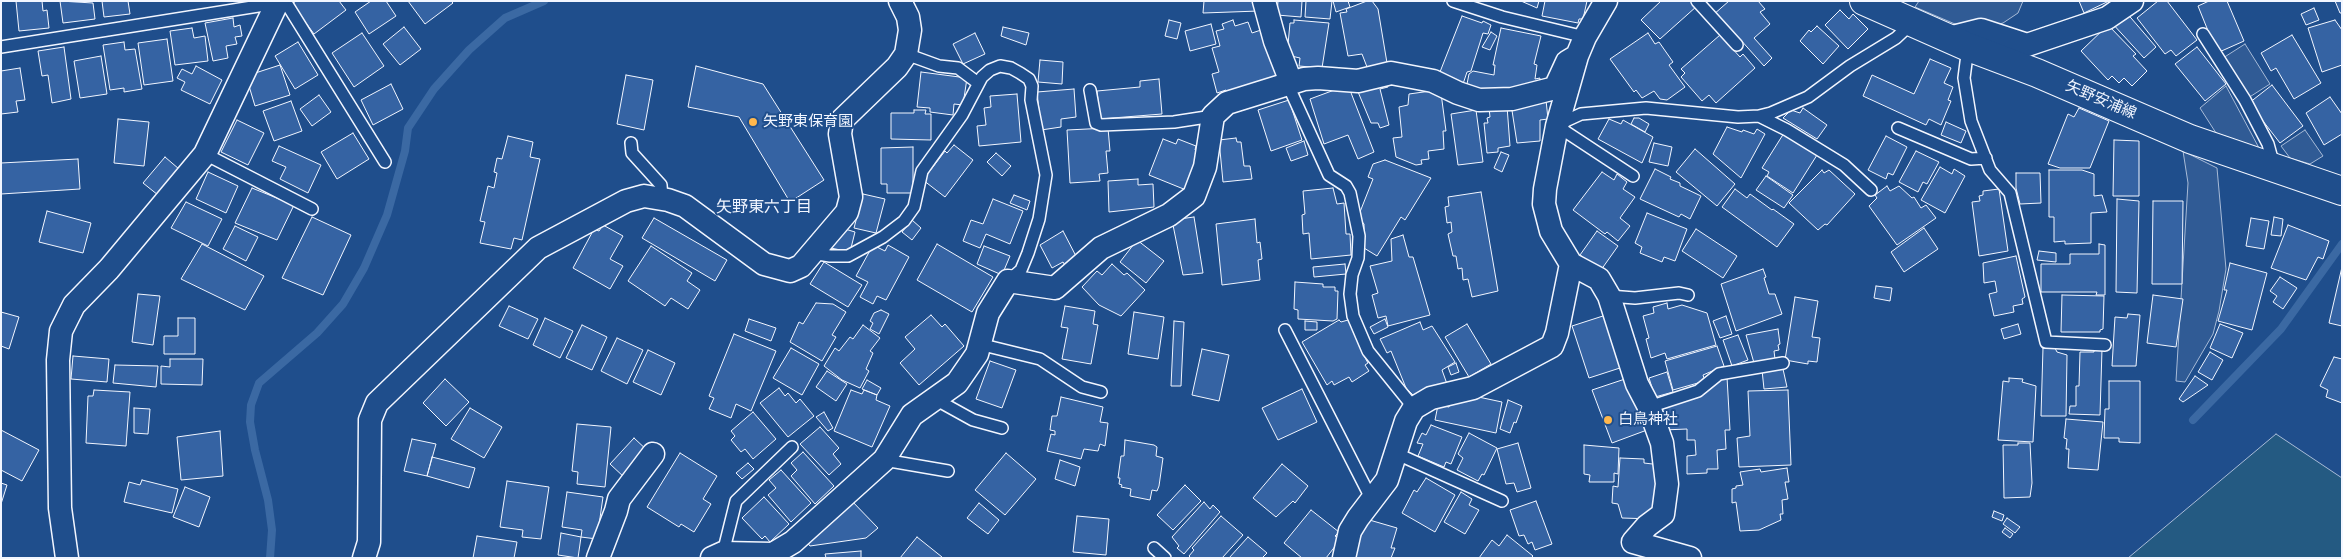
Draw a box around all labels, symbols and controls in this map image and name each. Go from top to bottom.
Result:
street label: 矢野安浦線 [2063,77,2139,123]
place label: 矢野東保育園 [763,113,853,131]
marker: 矢野東保育園 [747,116,759,128]
district label: 矢野東六丁目 [716,197,812,217]
place label: 白鳥神社 [1618,411,1678,429]
marker: 白鳥神社 [1602,414,1614,426]

